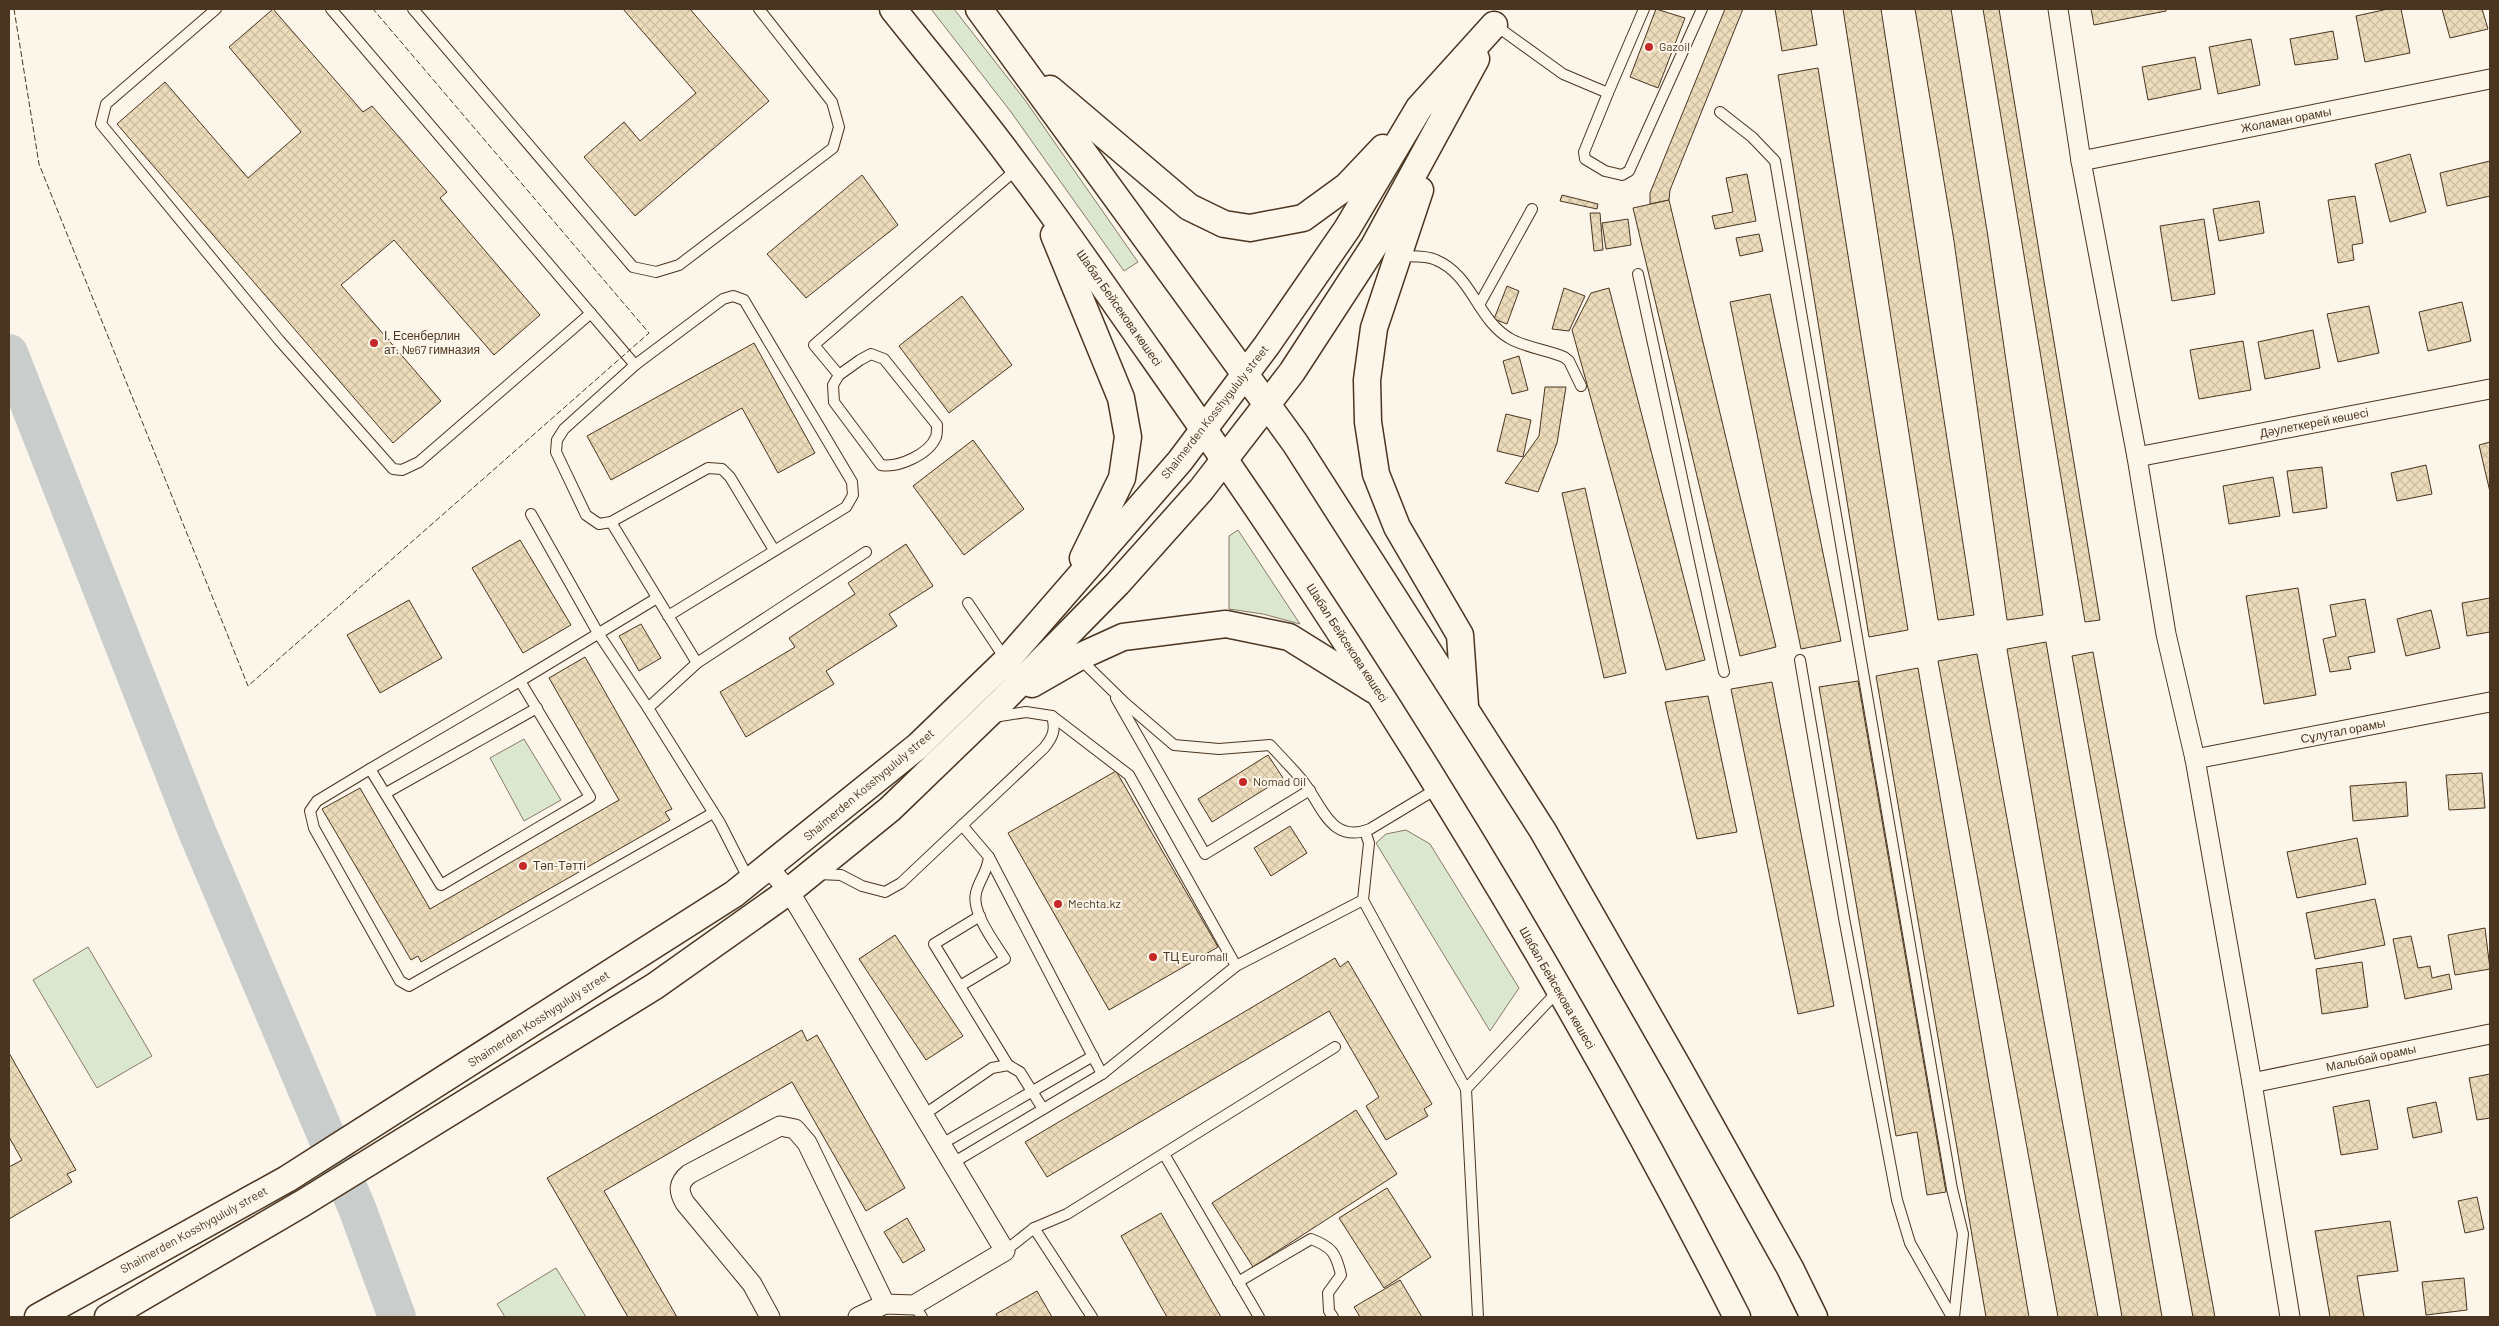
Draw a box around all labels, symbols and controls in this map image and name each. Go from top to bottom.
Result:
place label: Gazoil [1659,39,1690,53]
marker: Gazoil [1643,41,1655,53]
street label: Жоламан орамы [2239,103,2332,136]
street label: Шабал Бейсекова көшесі [1074,247,1165,368]
place label: І. Есенберлин ат. №67 гимназия [384,328,480,356]
marker: І. Есенберлин ат. №67 гимназия [368,337,380,349]
street label: Shaimerden Kosshygululy street [1158,342,1271,481]
street label: Дәулеткерей көшесі [2258,405,2370,440]
street label: Шабал Бейсекова көшесі [1304,581,1391,704]
street label: Сұлутал орамы [2299,715,2387,746]
street label: Shaimerden Kosshygululy street [800,726,936,843]
place label: Nomad Oil [1253,774,1306,788]
marker: Nomad Oil [1237,776,1249,788]
place label: Тәп-Тәтті [533,858,586,872]
marker: Тәп-Тәтті [517,860,529,872]
place label: Mechta.kz [1068,896,1121,910]
marker: Mechta.kz [1052,898,1064,910]
street label: Шабал Бейсекова көшесі [1517,924,1599,1051]
place label: ТЦ Euromall [1163,949,1228,964]
marker: ТЦ Euromall [1147,951,1159,963]
street label: Shaimerden Kosshygululy street [465,967,612,1069]
street label: Малыбай орамы [2324,1041,2417,1074]
street label: Shaimerden Kosshygululy street [118,1183,269,1275]

